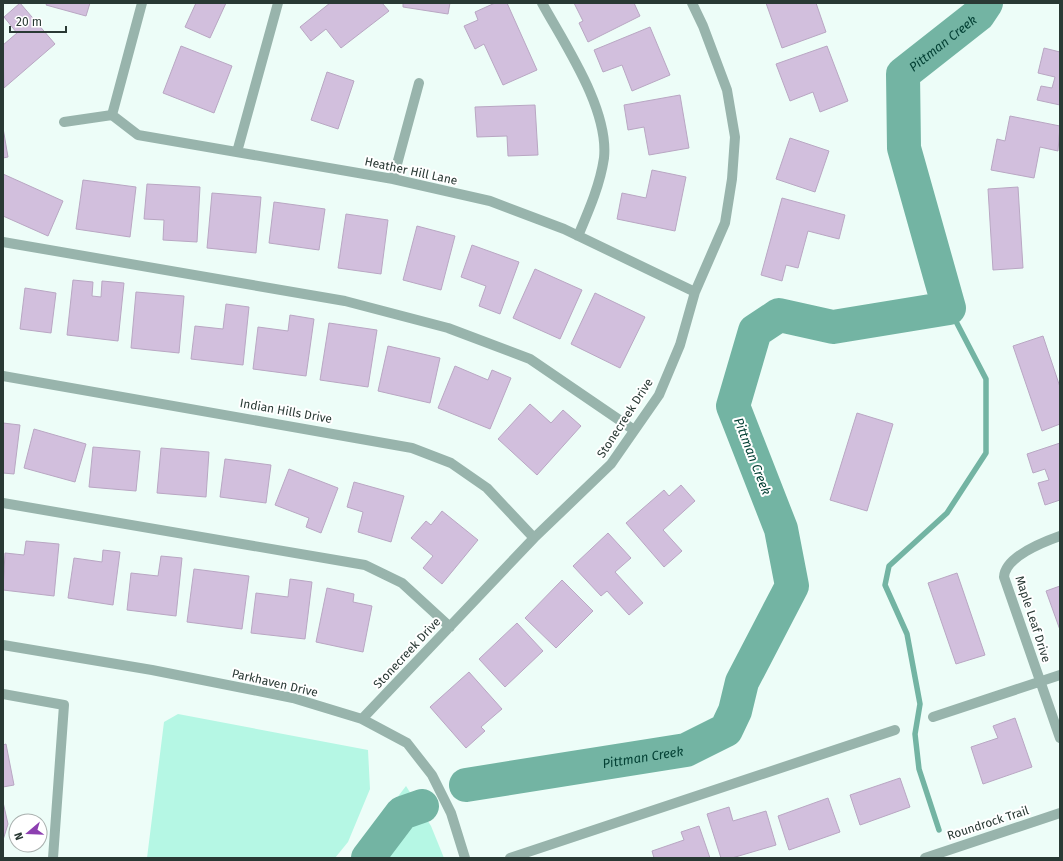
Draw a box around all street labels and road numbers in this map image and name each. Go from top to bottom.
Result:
street label: Heather Hill Lane [363,154,459,188]
street label: Stonecreek Drive [594,376,656,460]
street label: Indian Hills Drive [239,396,333,426]
street label: Maple Leaf Drive [1012,574,1054,664]
street label: Stonecreek Drive [371,615,443,691]
street label: Parkhaven Drive [231,666,319,700]
street label: Roundrock Trail [945,803,1031,843]

